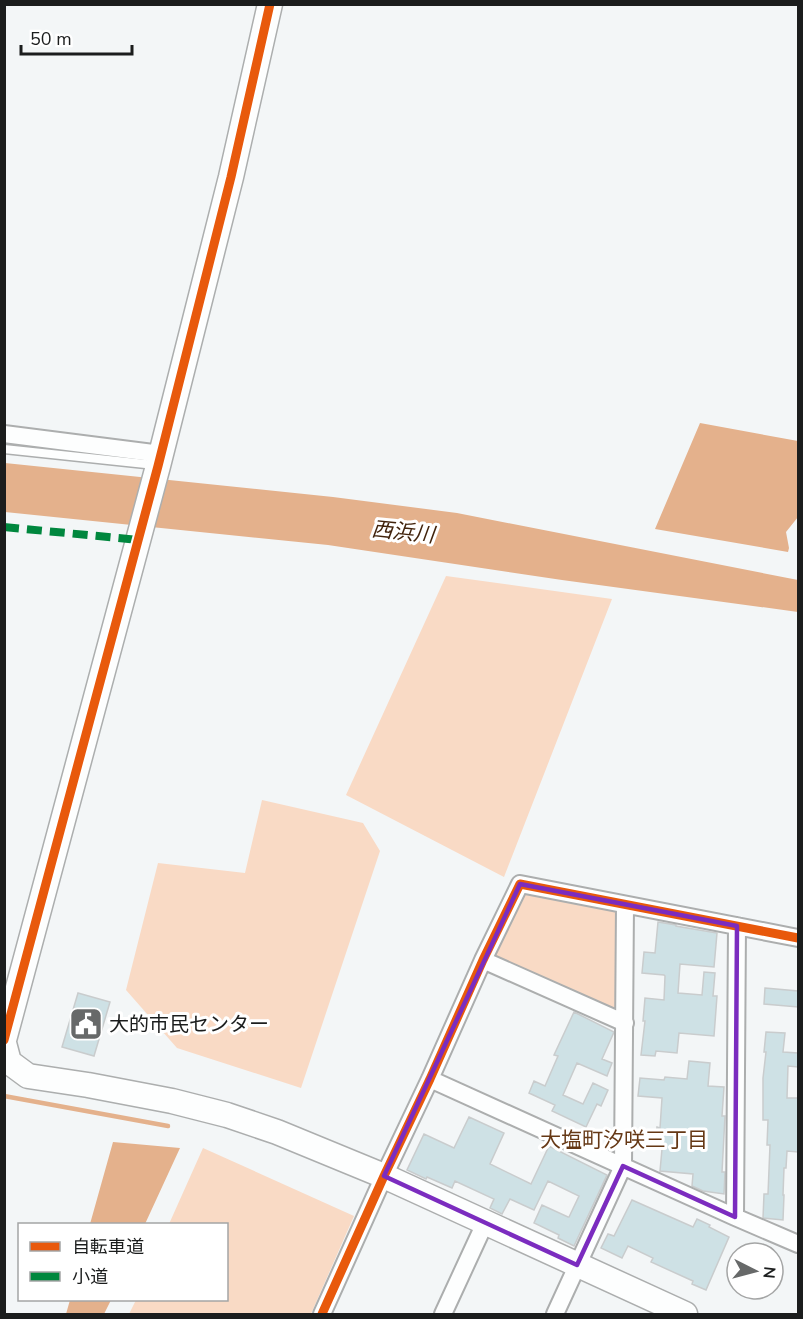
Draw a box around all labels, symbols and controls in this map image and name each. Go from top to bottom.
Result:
scale bar [21,18,132,56]
text: 50 m [30,27,72,51]
water label: 西浜川 [370,515,438,549]
public building icon: 大的市民センター [68,1006,104,1042]
place label: 大的市民センター [109,1011,269,1038]
district label: 大塩町汐咲三丁目 [540,1126,708,1154]
legend [18,1223,228,1301]
text: 自転車道 [72,1235,144,1259]
north arrow [725,1241,785,1301]
text: 小道 [72,1265,108,1289]
text: N [757,1265,780,1280]

